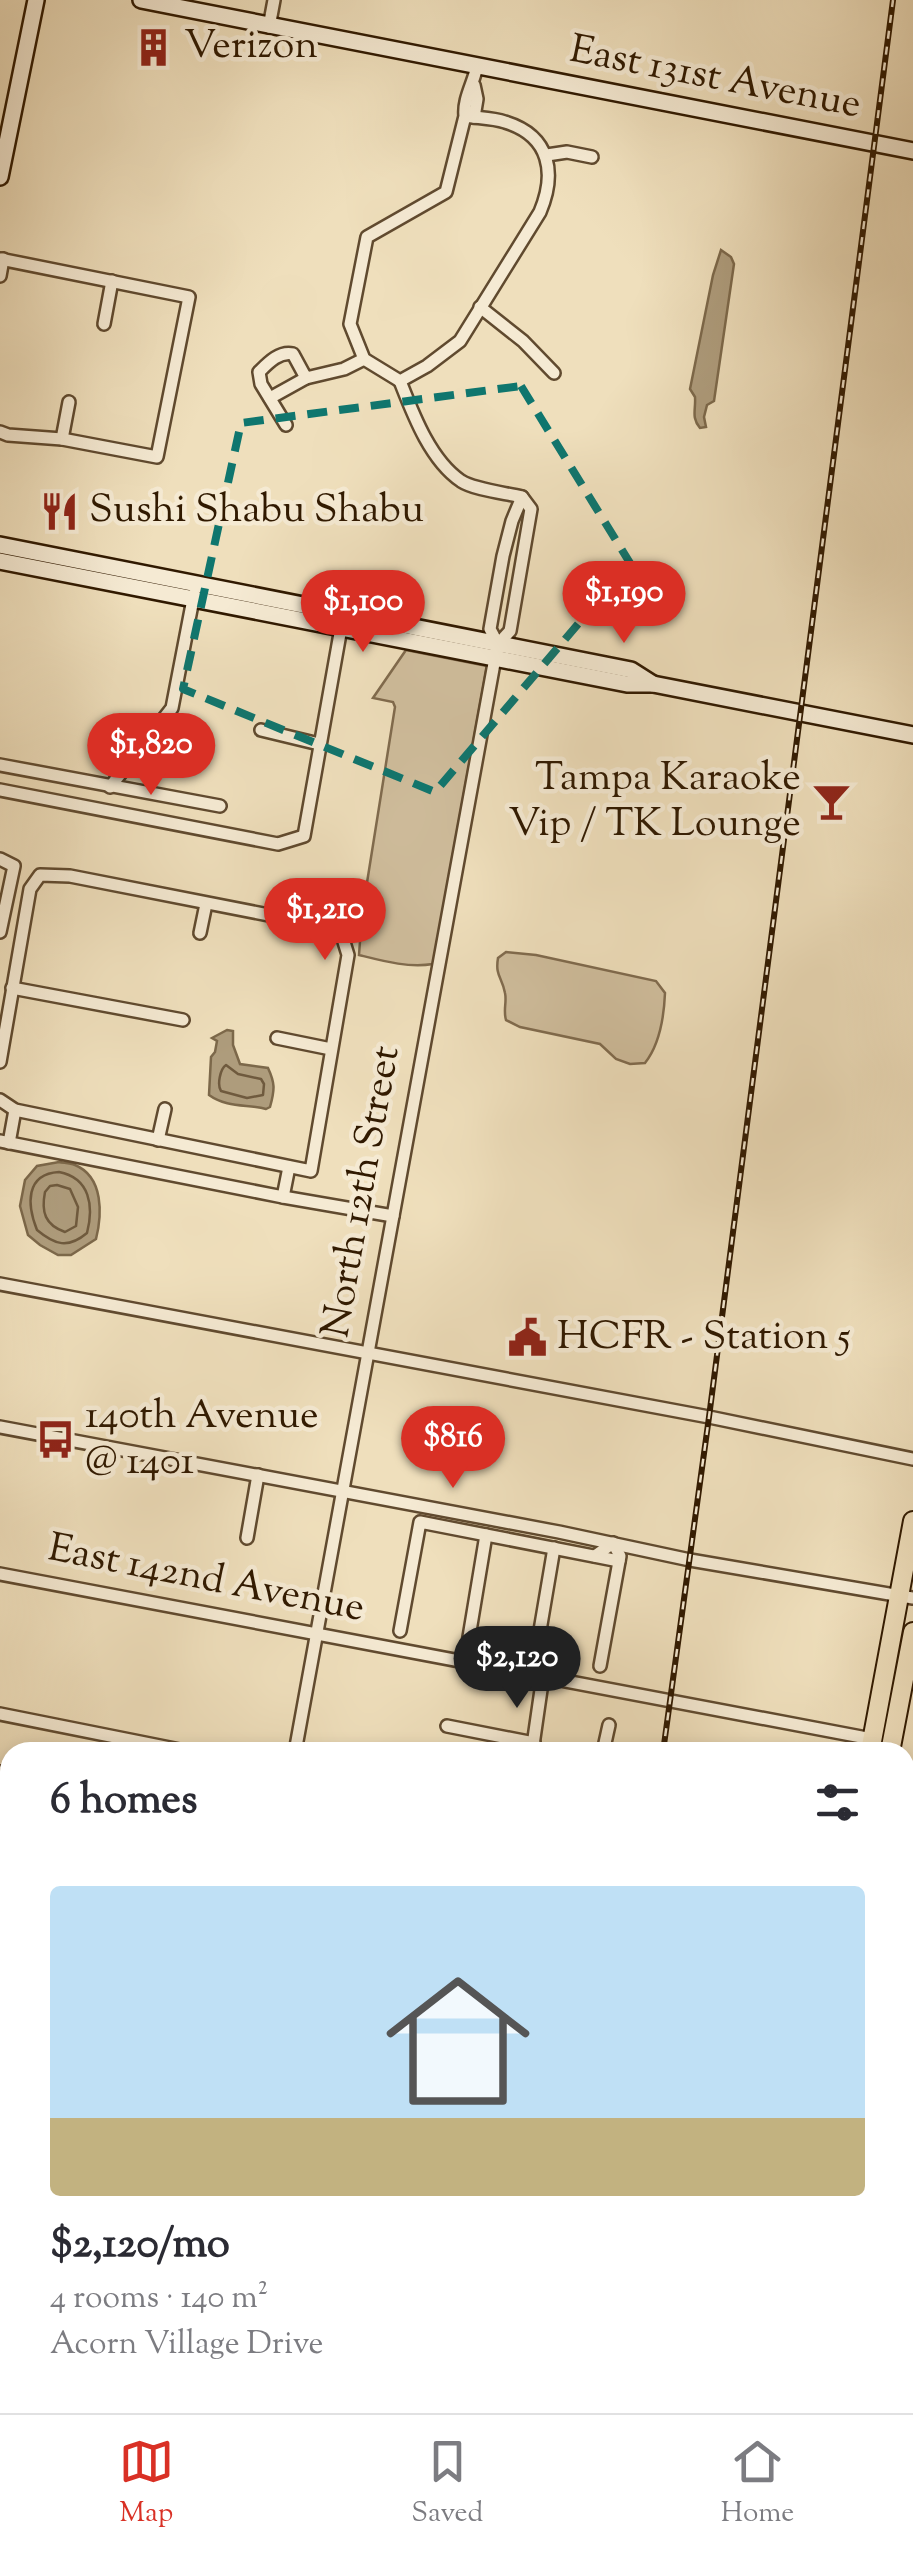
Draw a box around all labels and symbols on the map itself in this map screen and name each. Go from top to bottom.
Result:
place label: Verizon [184,19,318,76]
street label: East 131st Avenue [565,23,865,135]
building icon: Verizon [133,26,175,68]
place label: Sushi Shabu Shabu [89,483,424,540]
restaurant icon: Sushi Shabu Shabu [38,490,80,532]
pin: $1,190 [543,561,705,646]
pin: $1,100 [282,570,444,655]
pin: $1,820 [70,713,232,798]
place label: Tampa Karaoke Vip / TK Lounge [508,751,801,854]
bar icon: Tampa Karaoke Vip / TK Lounge [810,781,852,823]
pin: $1,210 [244,878,406,963]
street label: North 12th Street [309,1041,417,1342]
place label: HCFR - Station 5 [557,1310,851,1367]
public building icon: HCFR - Station 5 [506,1317,548,1359]
place label: 140th Avenue @ 1401 [85,1389,319,1492]
pin: $816 [394,1406,512,1491]
bus stop icon: 140th Avenue @ 1401 [34,1419,76,1461]
street label: East 142nd Avenue [43,1521,369,1639]
pin: $2,120 [436,1626,598,1711]

